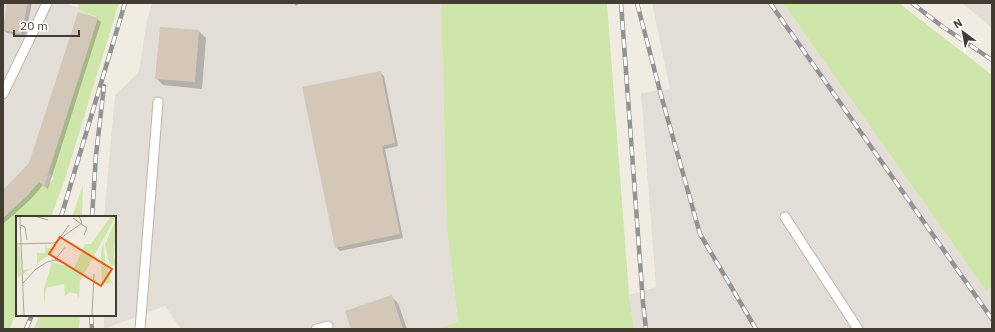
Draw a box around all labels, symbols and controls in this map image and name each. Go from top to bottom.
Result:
scale bar [14,12,79,38]
north arrow [943,12,983,52]
text: N [951,15,965,32]
text: 20 m [20,18,48,33]
inset map [16,216,116,316]

